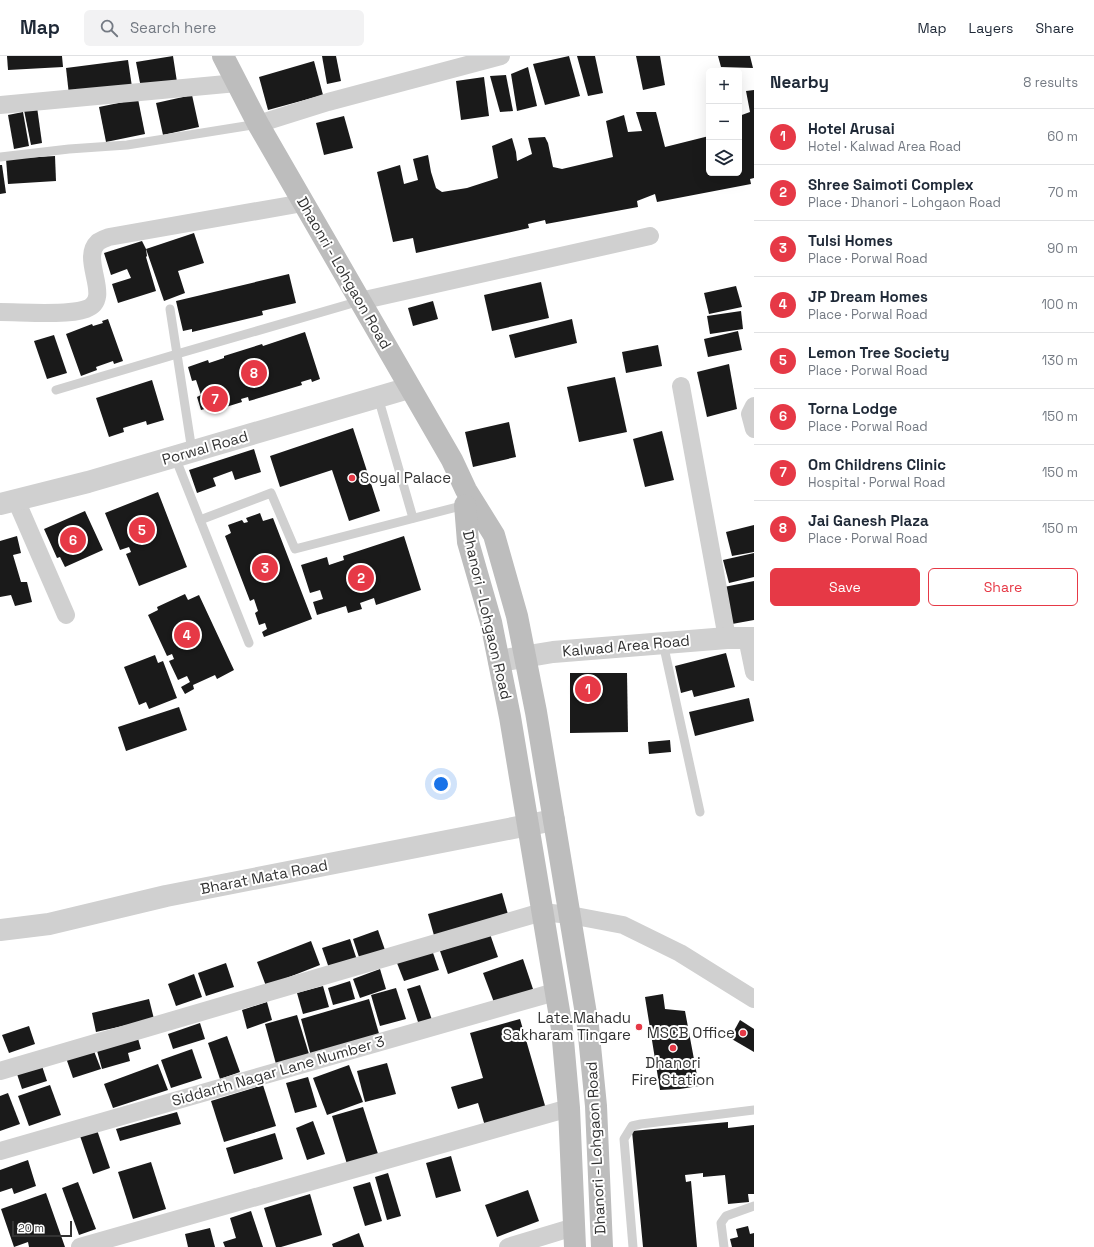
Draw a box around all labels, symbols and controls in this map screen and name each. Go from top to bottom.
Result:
search box [84,10,364,46]
text: Map [20,15,60,40]
icon: search [98,17,120,39]
text: Search here [130,18,216,37]
text: Map [917,19,947,37]
text: Layers [969,19,1013,37]
text: Share [1035,19,1074,37]
map controls [706,68,742,176]
button: + [706,68,742,104]
text: Nearby [770,71,829,93]
text: 8 results [1023,74,1078,91]
button: − [706,104,742,140]
text: Hotel Arusai [808,119,895,138]
text: 1 [780,128,786,145]
text: 60 m [1047,128,1078,145]
text: Hotel · Kalwad Area Road [808,138,961,155]
button: layers [706,140,742,176]
text: Shree Saimoti Complex [808,175,974,194]
text: 2 [779,184,787,201]
text: 70 m [1048,184,1078,201]
street label: Dhaonri - Lohgaon Road [293,193,396,352]
text: Place · Dhanori - Lohgaon Road [808,194,1001,211]
text: Tulsi Homes [808,231,893,250]
text: 3 [779,240,787,257]
text: 90 m [1047,240,1078,257]
text: Place · Porwal Road [808,250,928,267]
text: JP Dream Homes [808,287,928,306]
text: 4 [779,296,787,313]
text: 100 m [1041,296,1078,313]
text: Place · Porwal Road [808,306,928,323]
text: Lemon Tree Society [808,343,950,362]
text: 5 [779,352,787,369]
text: 130 m [1042,352,1078,369]
pin: 8 [241,358,267,388]
text: Place · Porwal Road [808,362,928,379]
pin: 7 [202,384,228,414]
text: Torna Lodge [808,399,897,418]
text: 6 [779,408,787,425]
text: 150 m [1042,408,1078,425]
text: Place · Porwal Road [808,418,928,435]
street label: Porwal Road [160,426,250,469]
text: Om Childrens Clinic [808,455,946,474]
text: 7 [779,464,787,481]
text: 150 m [1042,464,1078,481]
place label: Soyal Palace [360,468,451,487]
marker: Soyal Palace [347,473,357,483]
text: Hospital · Porwal Road [808,474,945,491]
text: Jai Ganesh Plaza [808,511,929,530]
pin: 5 [129,515,155,545]
text: 8 [779,520,787,537]
text: 150 m [1042,520,1078,537]
pin: 6 [60,525,86,555]
street label: Dhanori - Lohgaon Road [459,528,516,701]
text: Place · Porwal Road [808,530,928,547]
pin: 3 [252,553,278,583]
pin: 2 [348,563,374,593]
button: Save [770,568,920,606]
button: Share [928,568,1078,606]
pin: 4 [174,620,200,650]
street label: Kalwad Area Road [561,630,691,661]
pin: 1 [575,674,601,704]
your location [431,774,451,794]
street label: Bharat Mata Road [199,855,329,898]
place label: Late.Mahadu Sakharam Tingare [503,1008,631,1044]
marker: Late.Mahadu Sakharam Tingare [634,1022,644,1032]
place label: MSCB Office [647,1023,735,1042]
marker: MSCB Office [738,1028,748,1038]
street label: Siddarth Nagar Lane Number 3 [169,1031,386,1110]
marker: Dhanori Fire Station [668,1043,678,1053]
place label: Dhanori Fire Station [631,1053,715,1089]
street label: Dhanori - Lohgaon Road [581,1061,610,1235]
scale bar [12,1219,72,1238]
text: 20 m [18,1221,44,1235]

